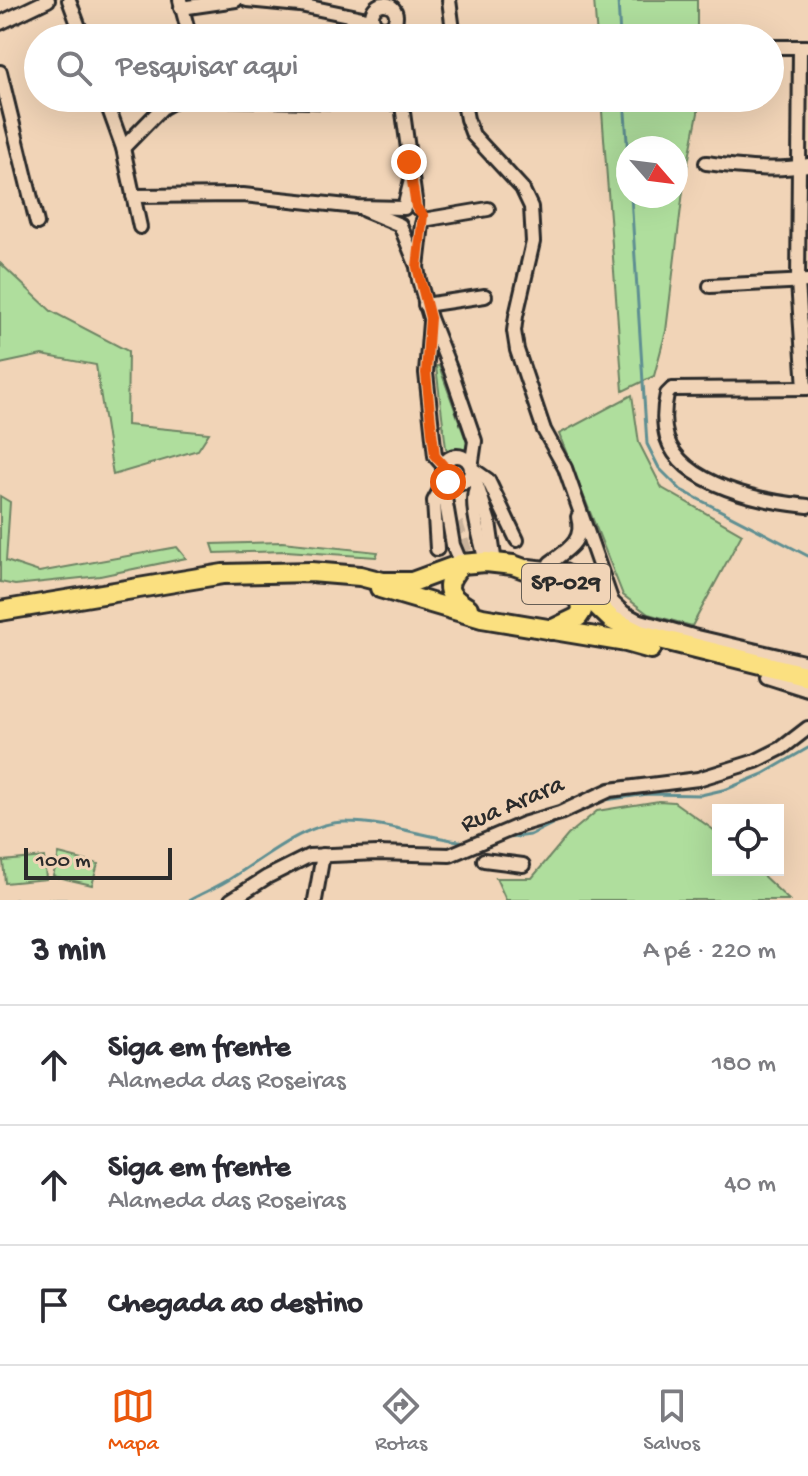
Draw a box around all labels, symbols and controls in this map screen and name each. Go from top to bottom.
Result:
search box [24,24,784,112]
icon: search [52,46,96,90]
text: Pesquisar aqui [116,51,298,86]
north arrow [616,136,688,208]
route end [391,144,427,180]
route start [430,464,466,500]
road number: SP-029 [522,564,610,604]
street label: Rua Arara [457,770,571,842]
map controls [712,804,784,876]
button: locate [712,804,784,876]
scale bar [24,844,172,880]
text: 100 m [36,849,91,875]
text: 3 min [32,932,105,972]
text: A pé · 220 m [643,937,776,968]
text: Siga em frente [108,1032,290,1067]
icon: ahead [32,1043,76,1087]
text: 180 m [712,1050,776,1081]
text: Alameda das Roseiras [108,1067,346,1098]
text: Siga em frente [108,1152,290,1187]
icon: ahead [32,1163,76,1207]
text: 40 m [724,1170,776,1201]
text: Alameda das Roseiras [108,1187,346,1218]
icon: arrive [32,1283,76,1327]
text: Chegada ao destino [108,1288,363,1323]
tab: Mapa [108,1384,159,1458]
tab: Rotas [375,1384,427,1458]
tab: Salvos [643,1384,700,1458]

